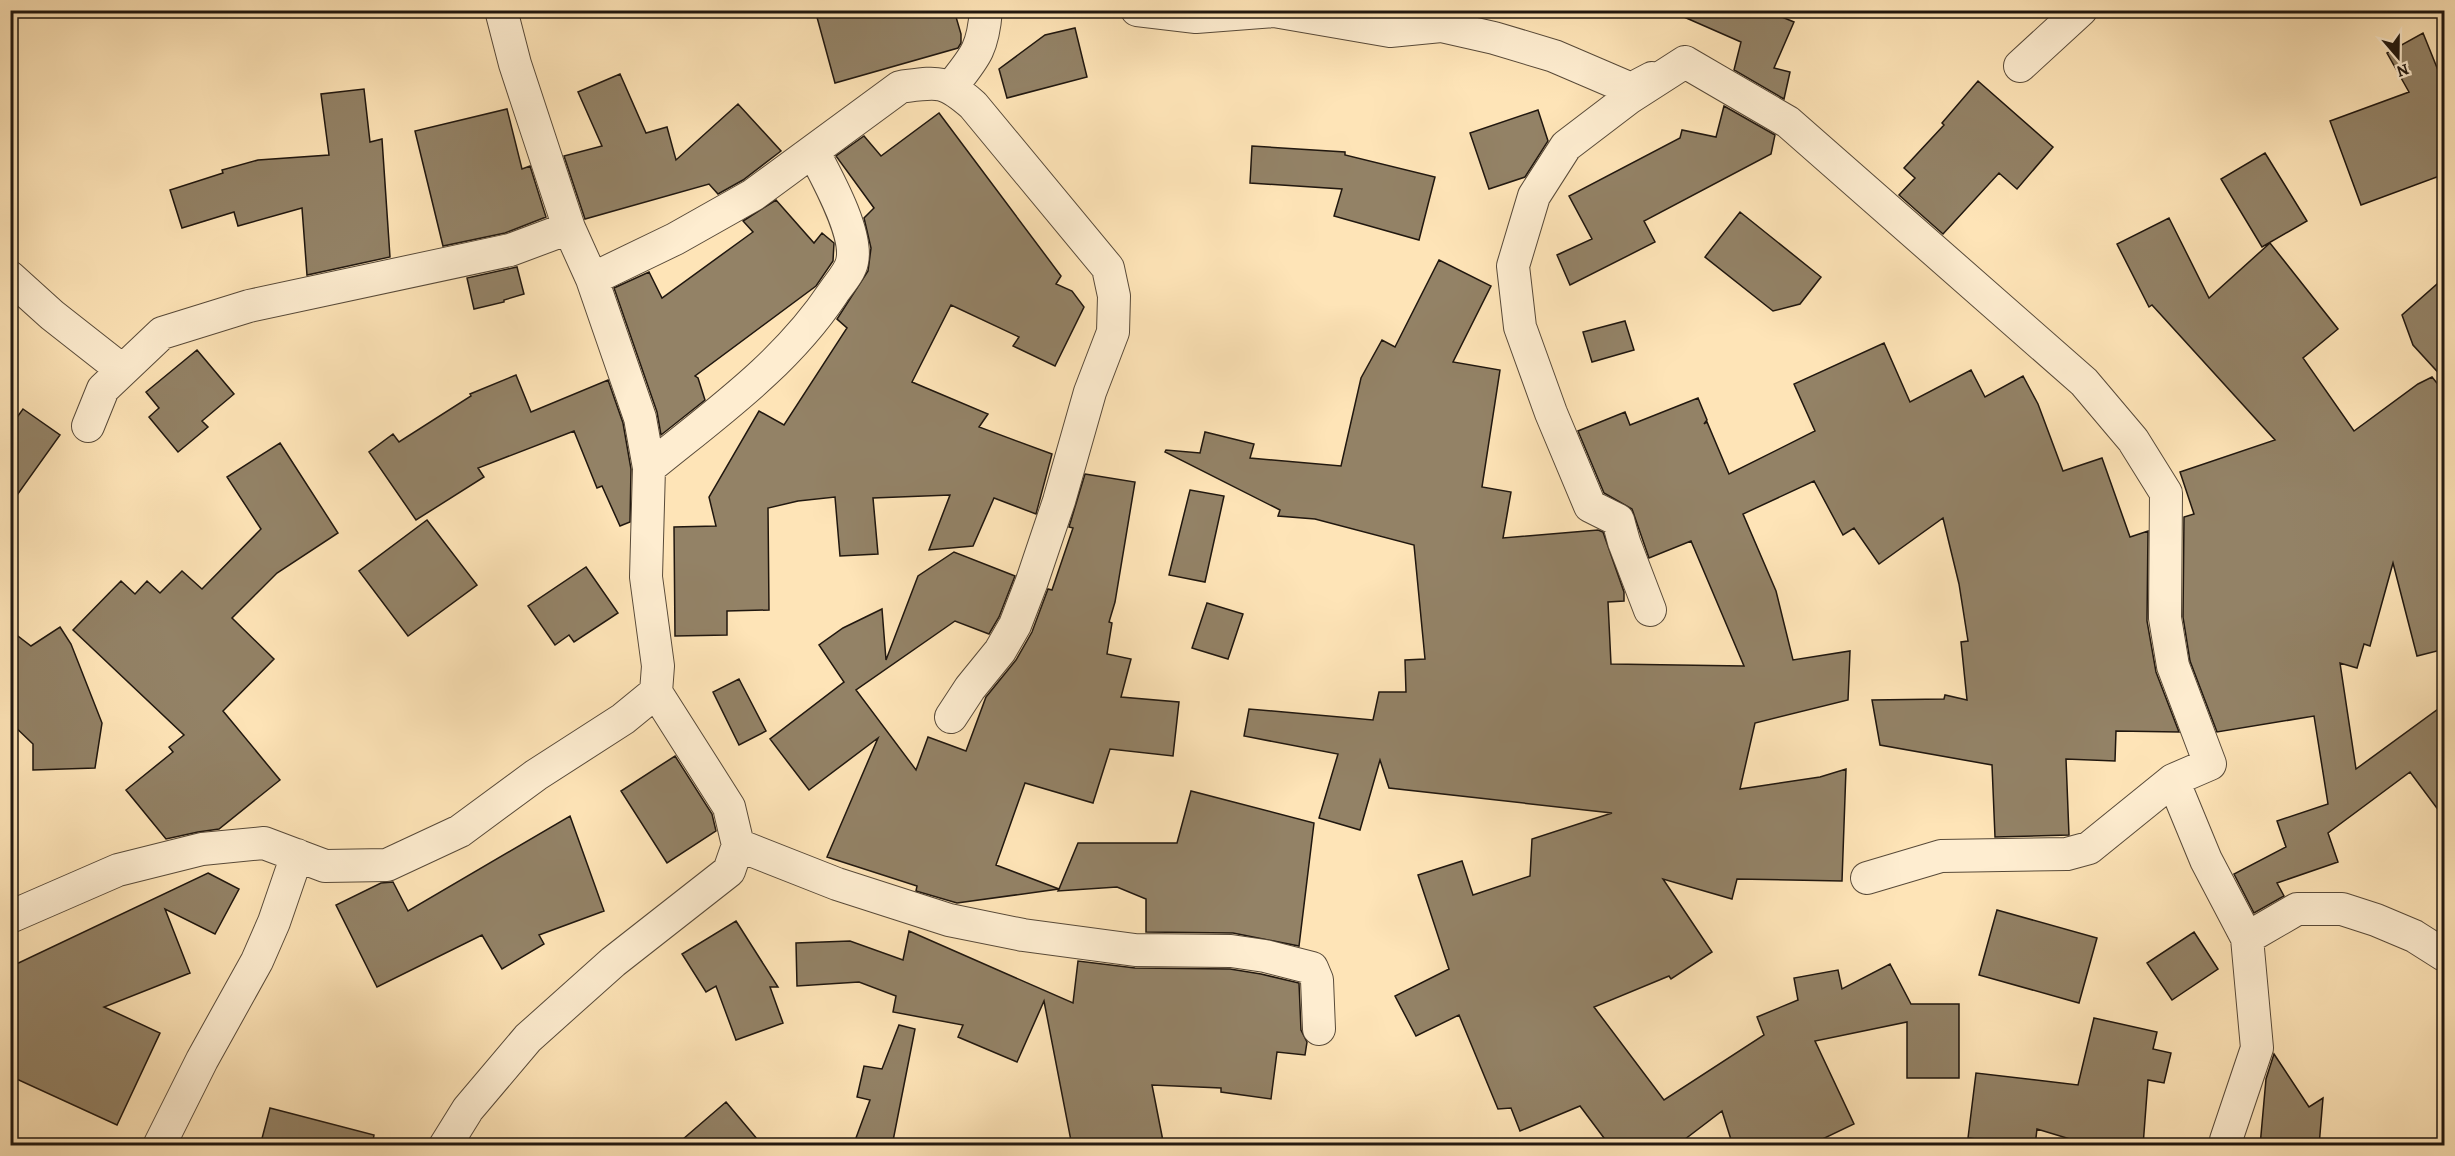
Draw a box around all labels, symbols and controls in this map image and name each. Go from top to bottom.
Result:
north arrow [2368,27,2428,87]
text: N [2393,58,2412,83]

